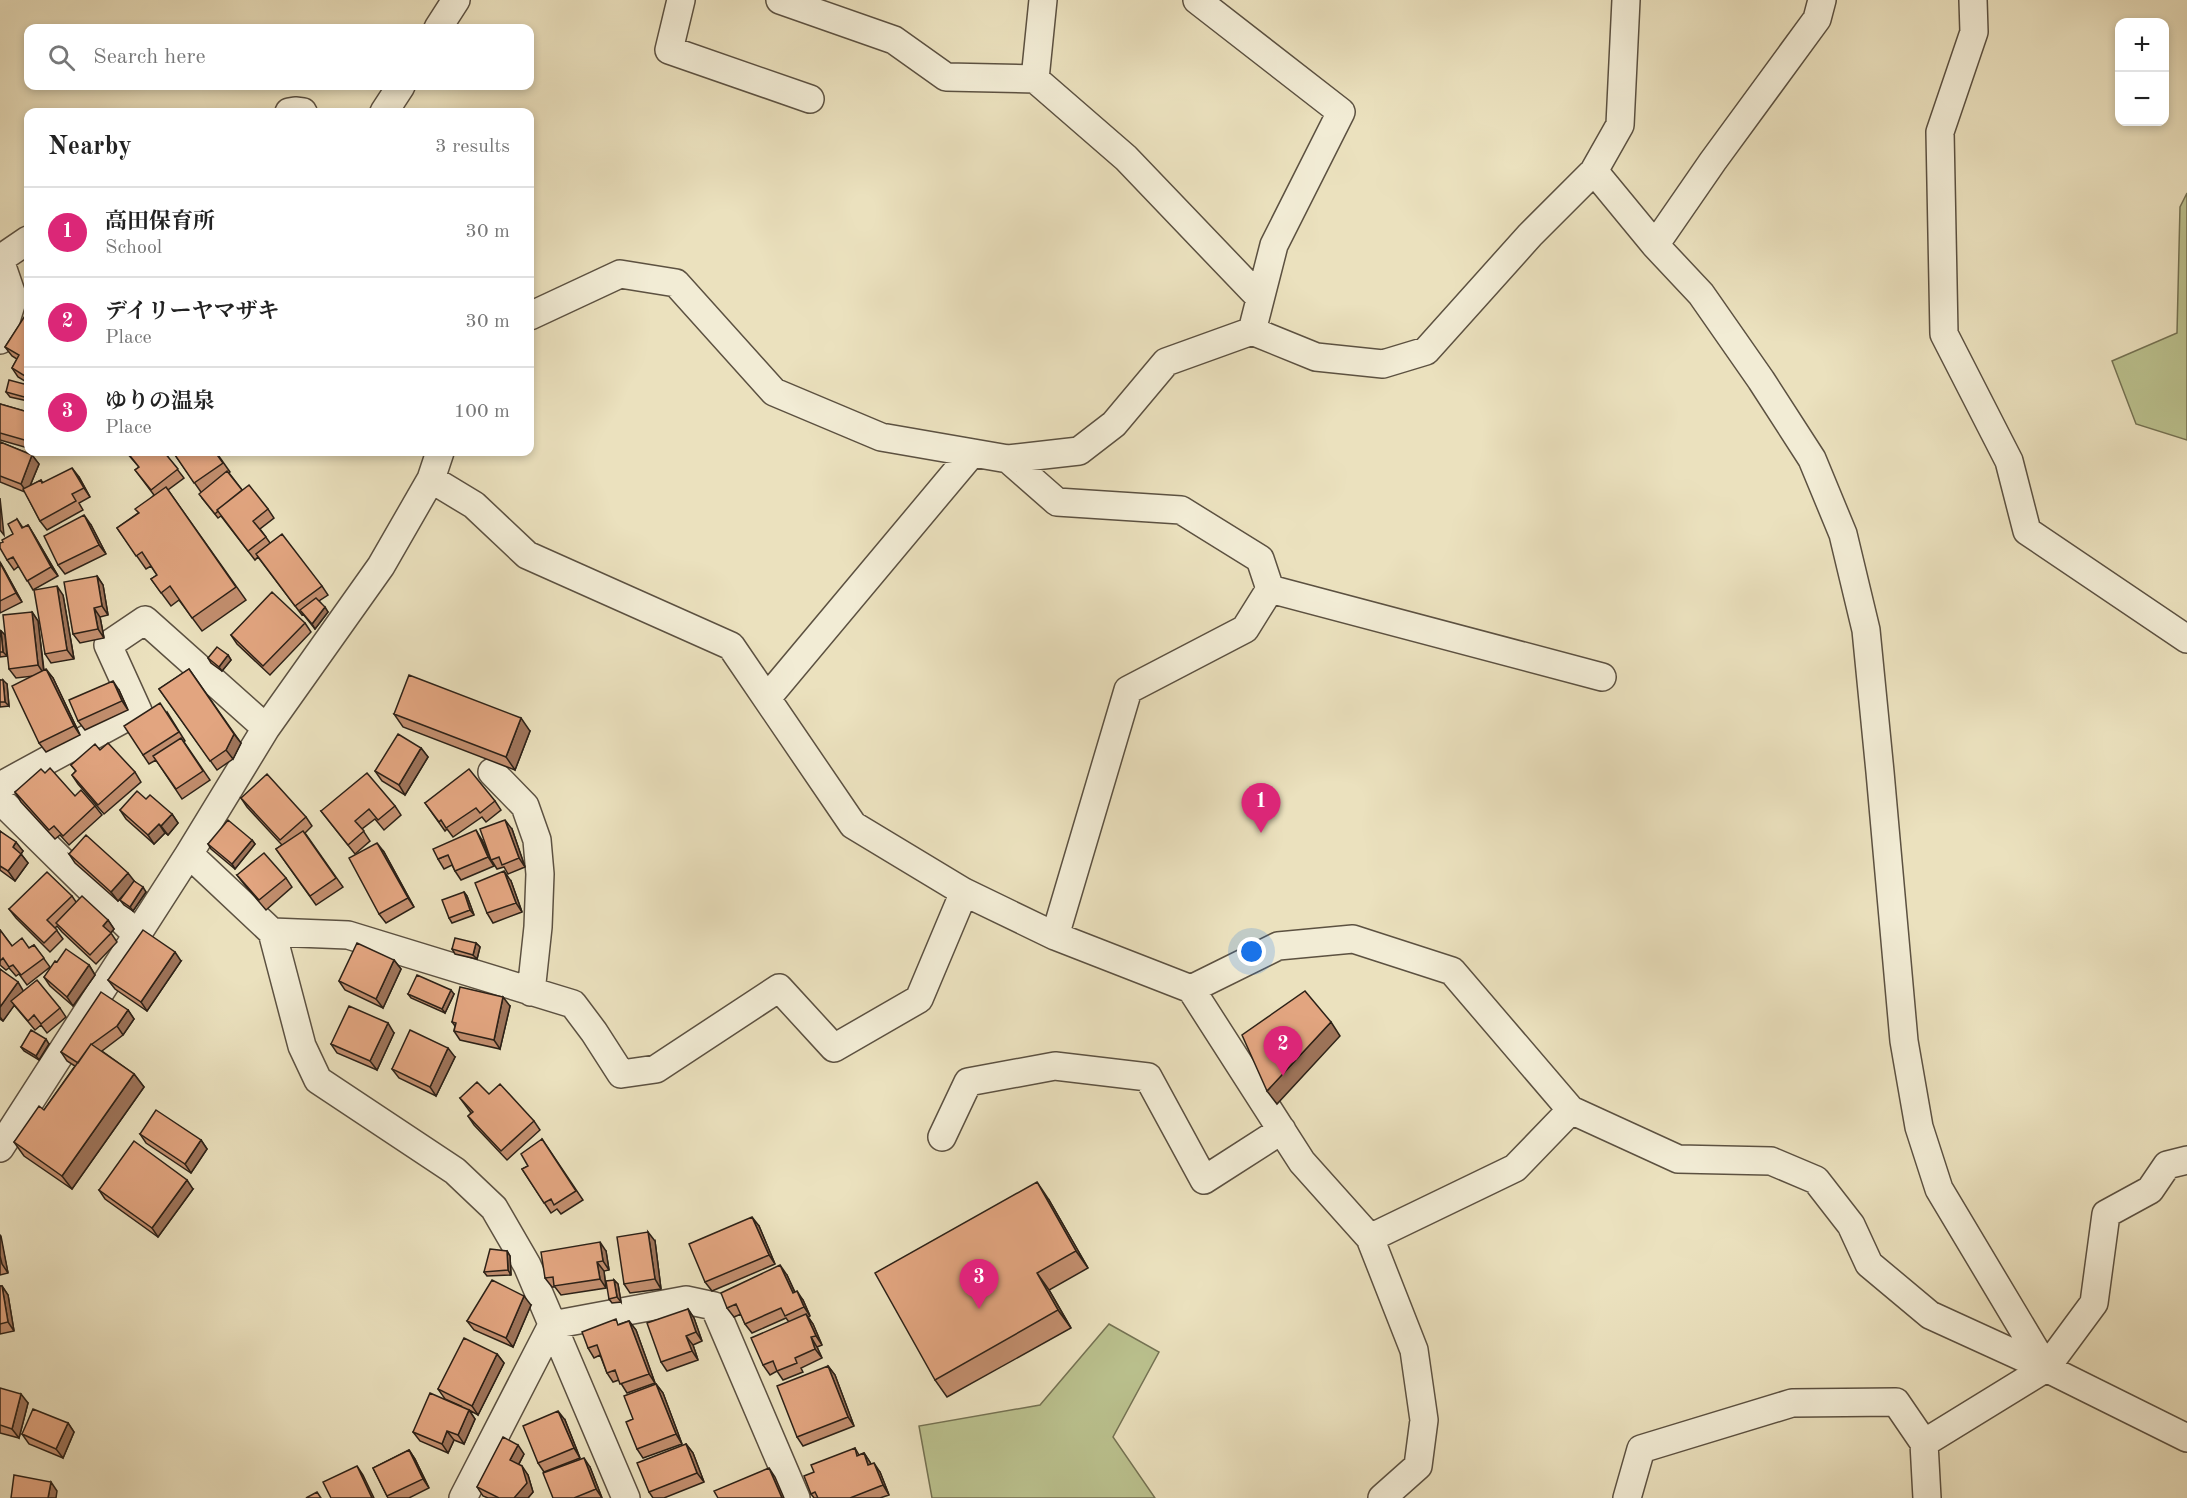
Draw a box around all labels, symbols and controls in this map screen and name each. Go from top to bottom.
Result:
map controls [2115,18,2169,126]
button: + [2115,18,2169,72]
search box [24,24,534,90]
icon: search [45,41,78,74]
text: Search here [93,46,206,68]
button: − [2115,72,2169,126]
text: Nearby [48,134,132,160]
text: 3 results [435,137,510,157]
text: 高田保育所 [105,211,215,233]
text: 1 [62,222,73,242]
text: 30 m [465,222,510,242]
text: School [105,238,162,258]
text: デイリーヤマザキ [105,301,279,323]
text: 2 [62,312,73,332]
text: 30 m [465,312,510,332]
text: Place [105,328,152,348]
text: ゆりの温泉 [105,391,215,413]
text: 3 [62,402,73,422]
text: 100 m [454,402,510,422]
text: Place [105,418,152,438]
pin: 1 [1242,784,1280,833]
your location [1237,937,1266,966]
pin: 2 [1264,1026,1302,1076]
pin: 3 [960,1260,998,1309]

